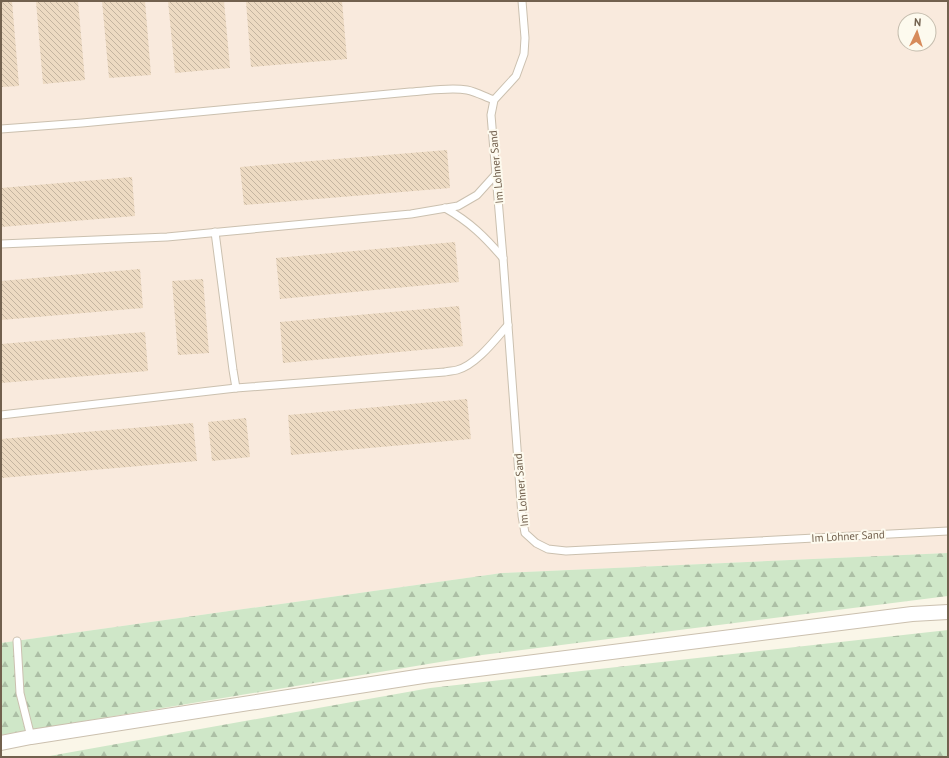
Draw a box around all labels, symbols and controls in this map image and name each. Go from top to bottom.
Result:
north arrow [897,12,937,52]
text: N [914,15,922,29]
street label: Im Lohner Sand [486,130,506,204]
street label: Im Lohner Sand [511,453,531,527]
street label: Im Lohner Sand [811,527,885,545]

